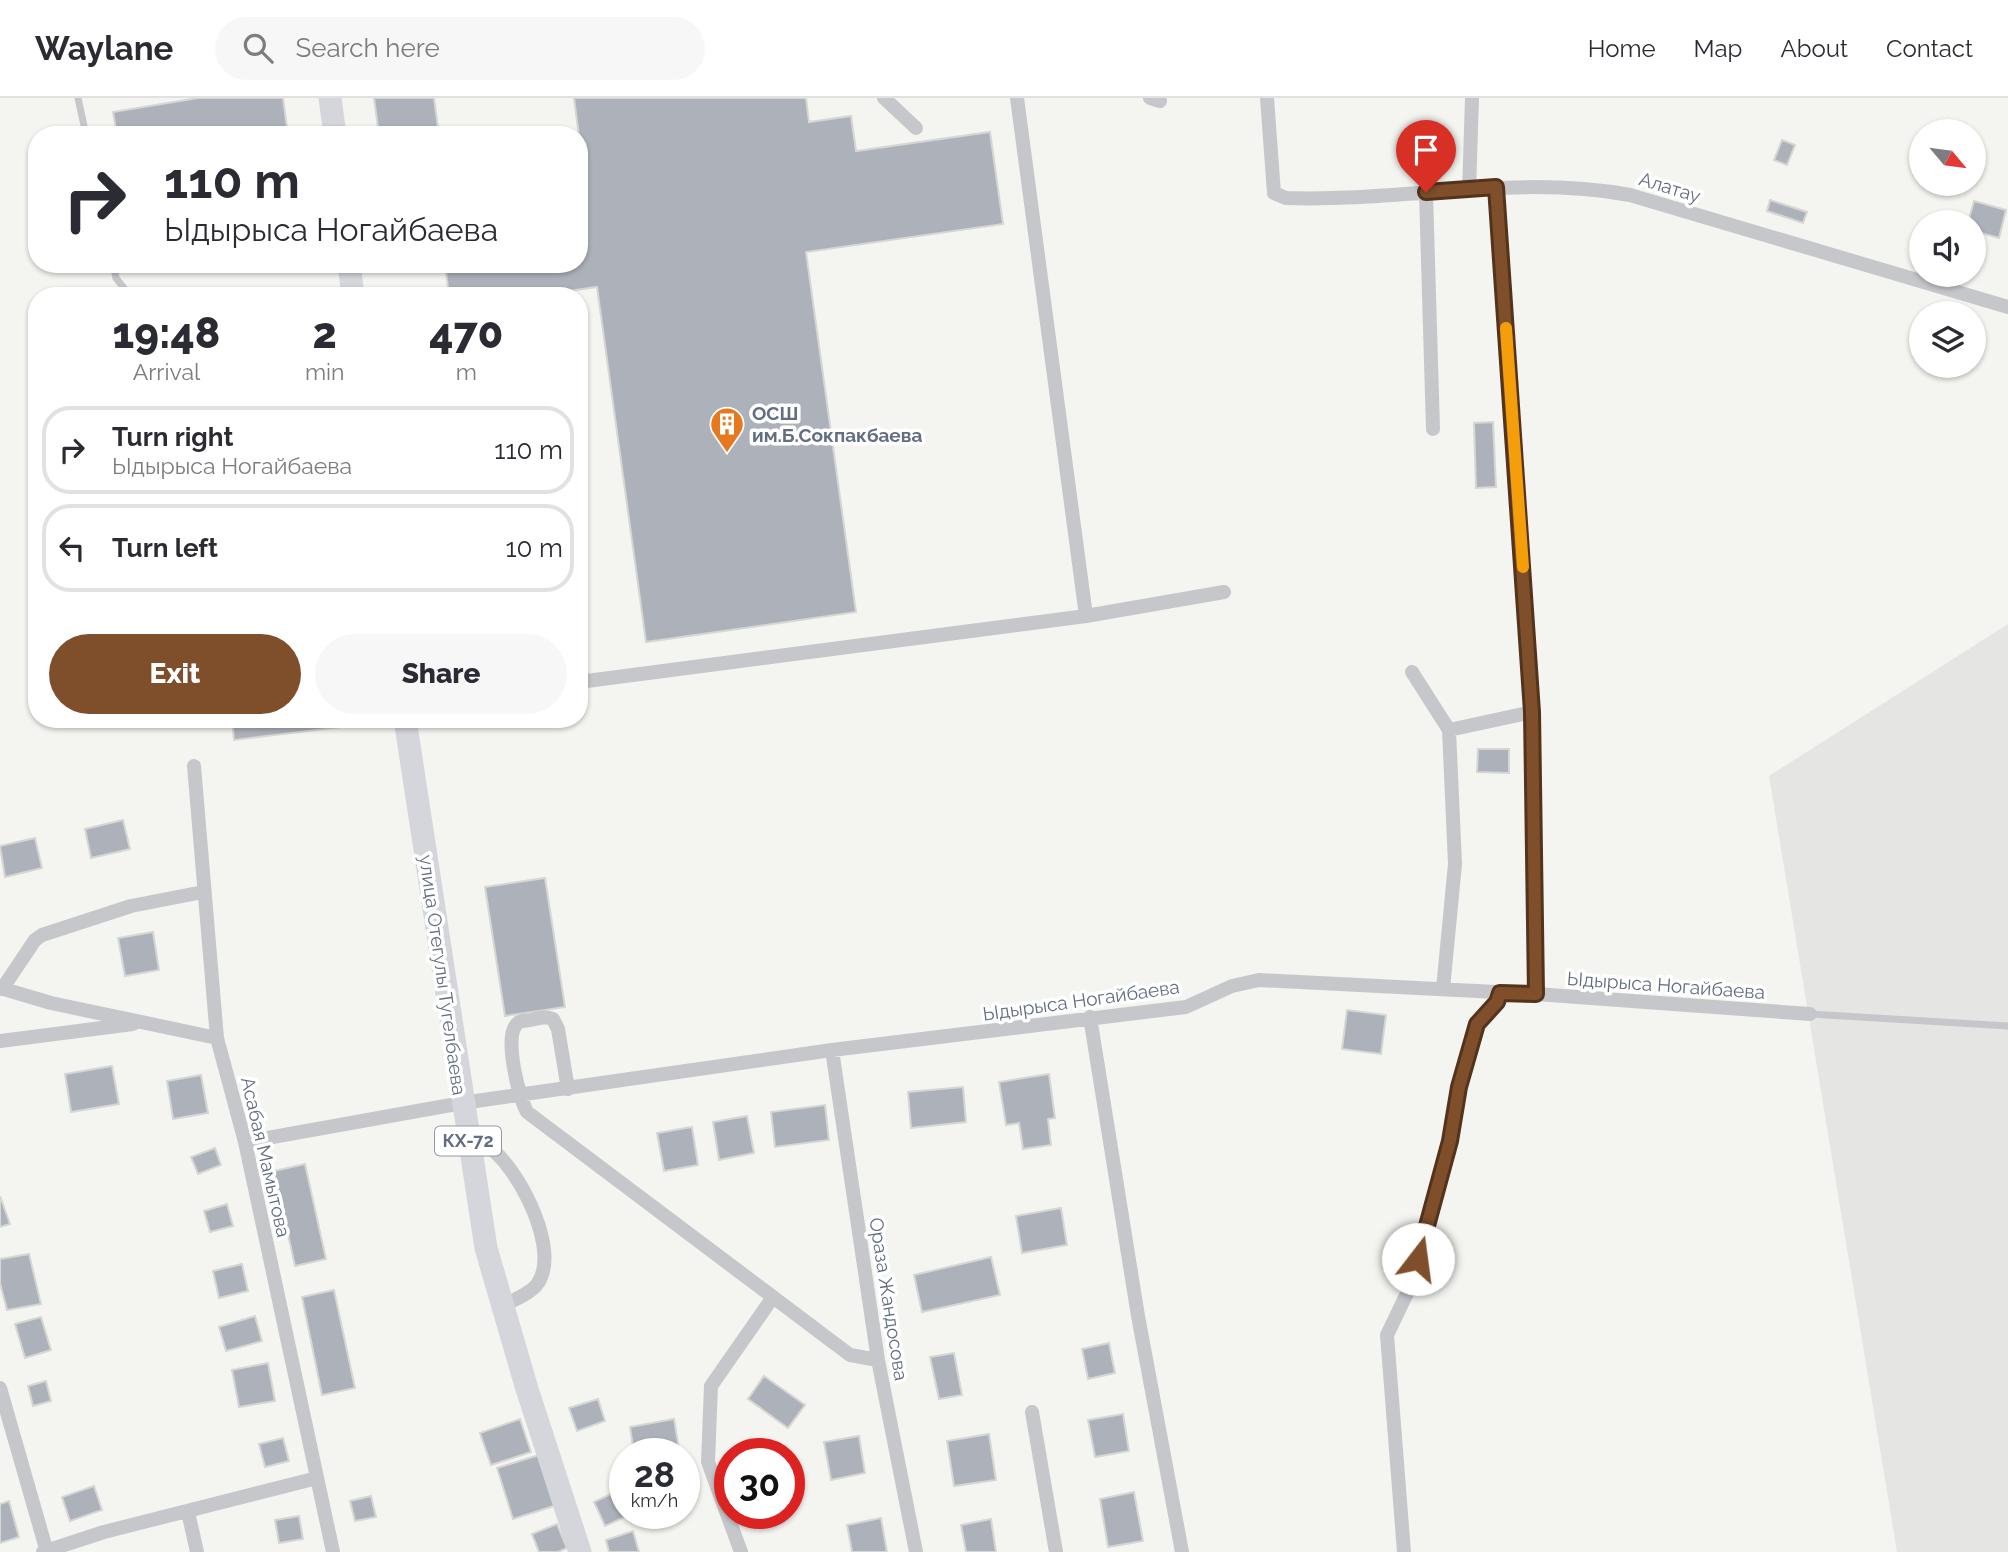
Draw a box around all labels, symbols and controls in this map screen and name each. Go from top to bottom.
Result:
search box [215,17,705,80]
text: Waylane [35,29,173,68]
icon: search [239,29,277,67]
text: Search here [295,33,440,63]
text: Home [1588,34,1656,63]
text: Map [1694,34,1742,63]
text: About [1780,34,1848,63]
text: Contact [1886,34,1973,63]
north arrow [1909,119,1986,196]
map controls [1909,119,1986,378]
pin [1396,120,1456,192]
icon: arrive [1407,131,1445,169]
text: 110 m [164,152,300,209]
icon: right [49,154,140,245]
street label: Алатау [1637,167,1703,207]
button: sound [1909,210,1986,287]
text: Ыдырыса Ногайбаева [164,211,498,248]
button: layers [1909,301,1986,378]
text: 19:48 [113,309,220,358]
text: 2 [313,309,337,358]
text: 470 [429,309,503,358]
text: Arrival [133,358,200,385]
text: min [305,358,345,385]
text: m [456,358,477,385]
place label: ОСШ им.Б.Сокпакбаева [752,402,922,446]
building icon: ОСШ им.Б.Сокпакбаева [708,405,746,454]
text: Turn right [112,422,233,452]
icon: right [53,431,91,469]
text: 110 m [494,435,563,465]
text: Ыдырыса Ногайбаева [112,452,352,479]
icon: left [53,529,91,567]
text: Turn left [112,533,218,563]
text: 10 m [505,533,563,563]
button: Exit [49,634,301,714]
button: Share [315,634,567,714]
street label: улица Отегулы Тугелбаева [415,853,471,1097]
street label: Ыдырыса Ногайбаева [1566,967,1766,1003]
street label: Ыдырыса Ногайбаева [981,975,1181,1025]
street label: Асабая Мамытова [237,1075,295,1239]
road number: КХ-72 [435,1126,501,1156]
street label: Ораза Жандосова [865,1216,913,1382]
position arrow [1381,1222,1455,1296]
speed limit sign: 30 [714,1438,805,1529]
text: 28 [634,1454,675,1495]
text: km/h [631,1490,678,1511]

